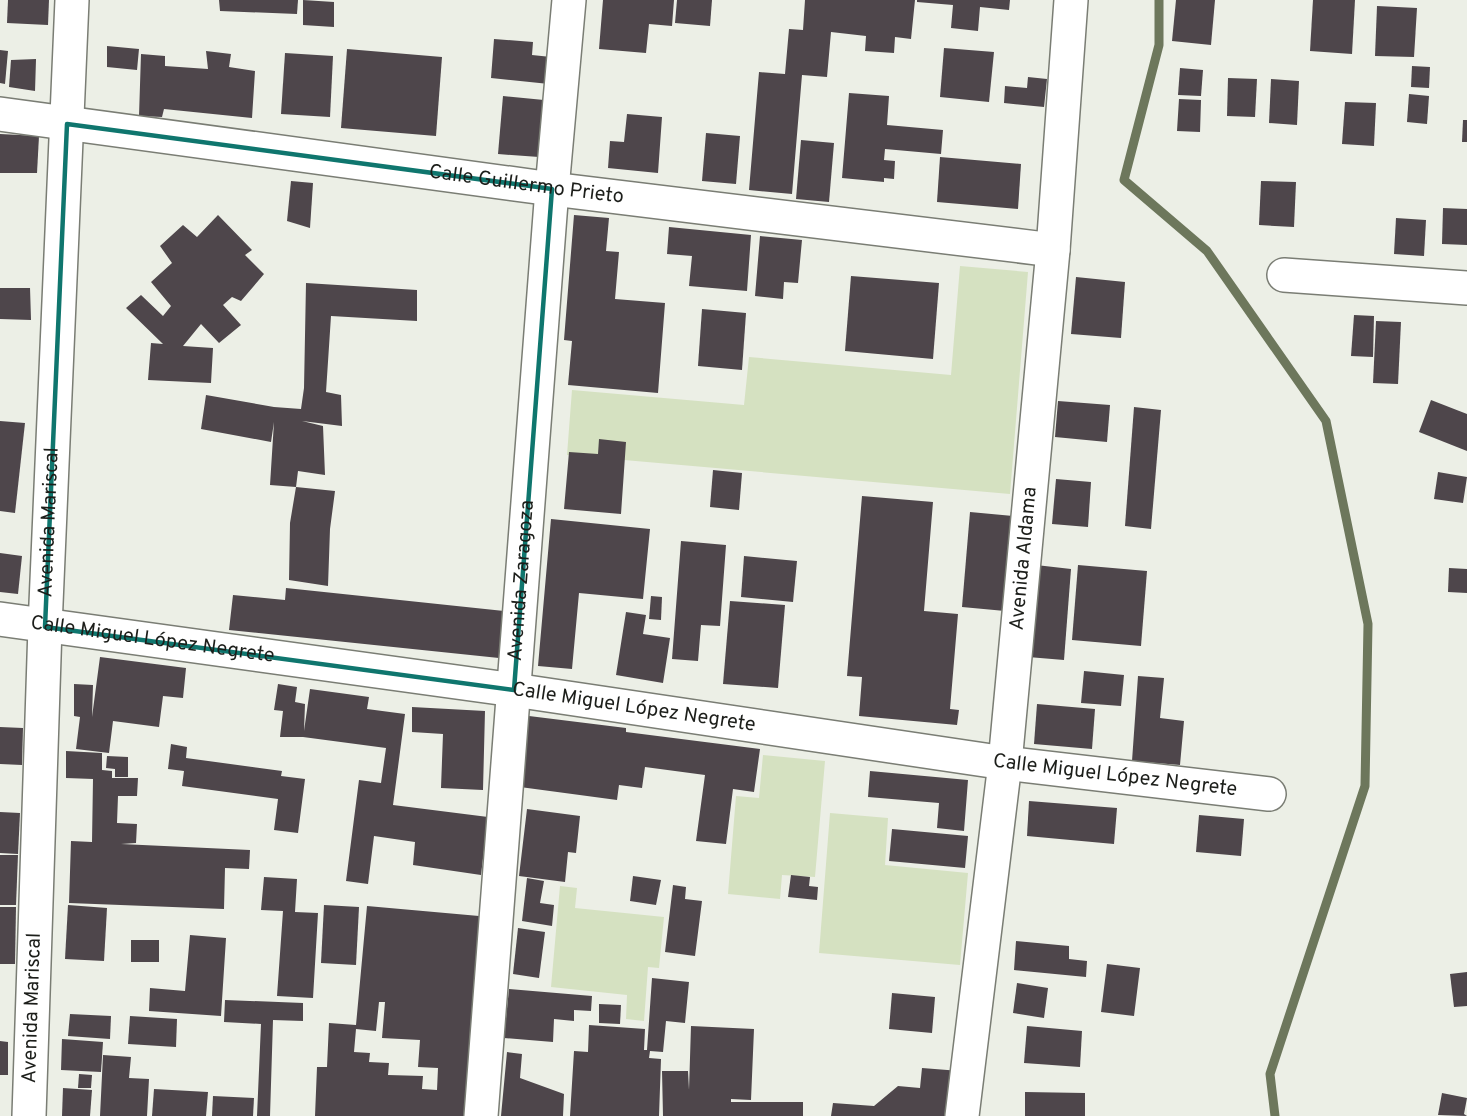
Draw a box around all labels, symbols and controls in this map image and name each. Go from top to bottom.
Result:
street label: Calle Guillermo Prieto [427,159,625,211]
street label: Avenida Mariscal [33,447,66,598]
street label: Avenida Aldama [1004,486,1044,632]
street label: Avenida Zaragoza [503,499,541,662]
street label: Calle Miguel López Negrete [29,610,276,670]
street label: Calle Miguel López Negrete [510,677,757,739]
street label: Calle Miguel López Negrete [991,748,1239,803]
street label: Avenida Mariscal [17,932,48,1084]

